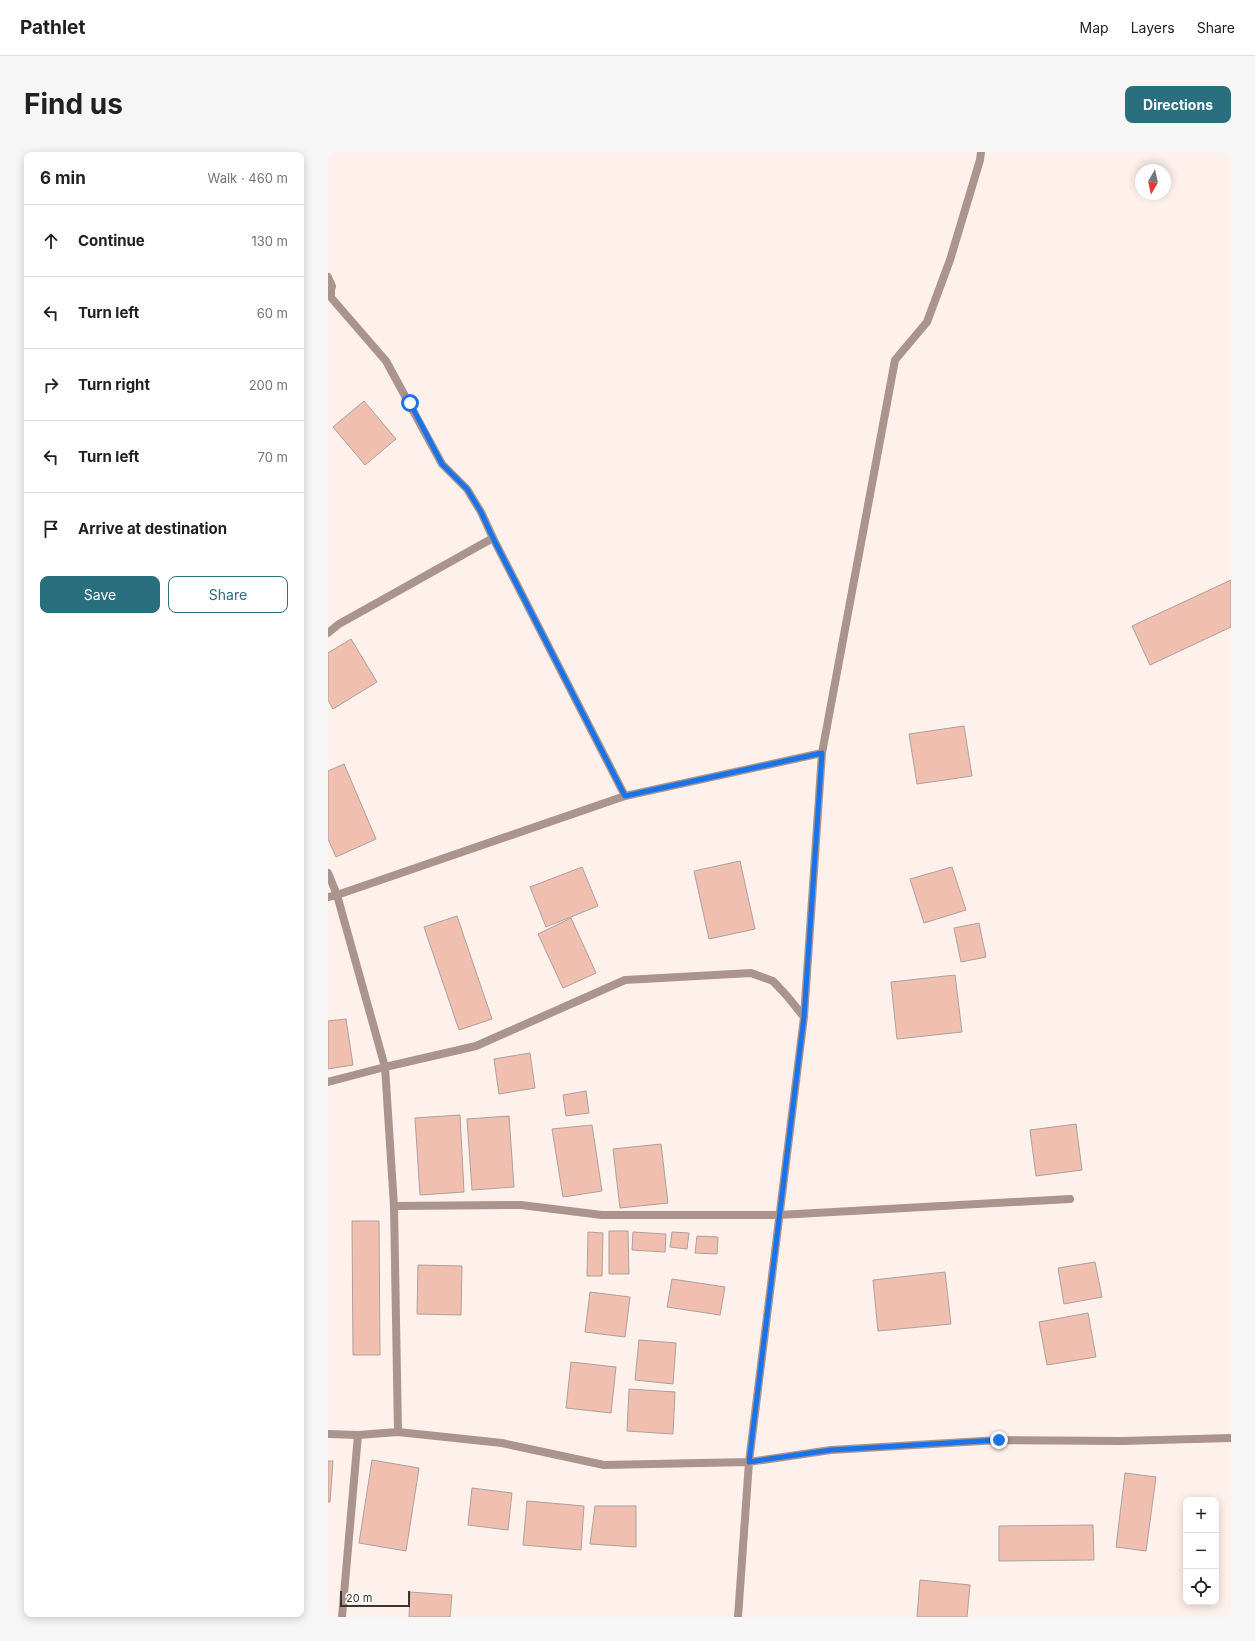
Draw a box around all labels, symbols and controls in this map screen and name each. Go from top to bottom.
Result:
text: Pathlet [20,16,85,39]
text: Map [1080,19,1109,36]
text: Layers [1131,19,1175,36]
text: Share [1197,19,1235,36]
button: Directions [1125,86,1231,123]
text: Find us [24,87,123,121]
north arrow [1135,164,1171,200]
text: 6 min [40,168,86,188]
text: Walk · 460 m [208,170,288,186]
icon: ahead [40,230,62,252]
text: Continue [78,231,145,250]
text: 130 m [251,233,288,249]
icon: left [40,302,62,324]
text: Turn left [78,303,139,322]
text: 60 m [257,305,288,321]
icon: right [40,374,62,396]
text: Turn right [78,375,150,394]
text: 200 m [249,377,288,393]
route start [401,394,419,412]
icon: left [40,446,62,468]
text: Turn left [78,447,139,466]
text: 70 m [258,449,288,465]
icon: arrive [40,518,62,540]
text: Arrive at destination [78,519,227,538]
button: Save [40,576,160,613]
button: Share [168,576,288,613]
route end [990,1431,1008,1449]
map controls [1183,1497,1219,1605]
button: + [1183,1497,1219,1533]
button: − [1183,1533,1219,1569]
button: locate [1183,1569,1219,1605]
scale bar [340,1589,410,1608]
text: 20 m [346,1591,372,1605]

